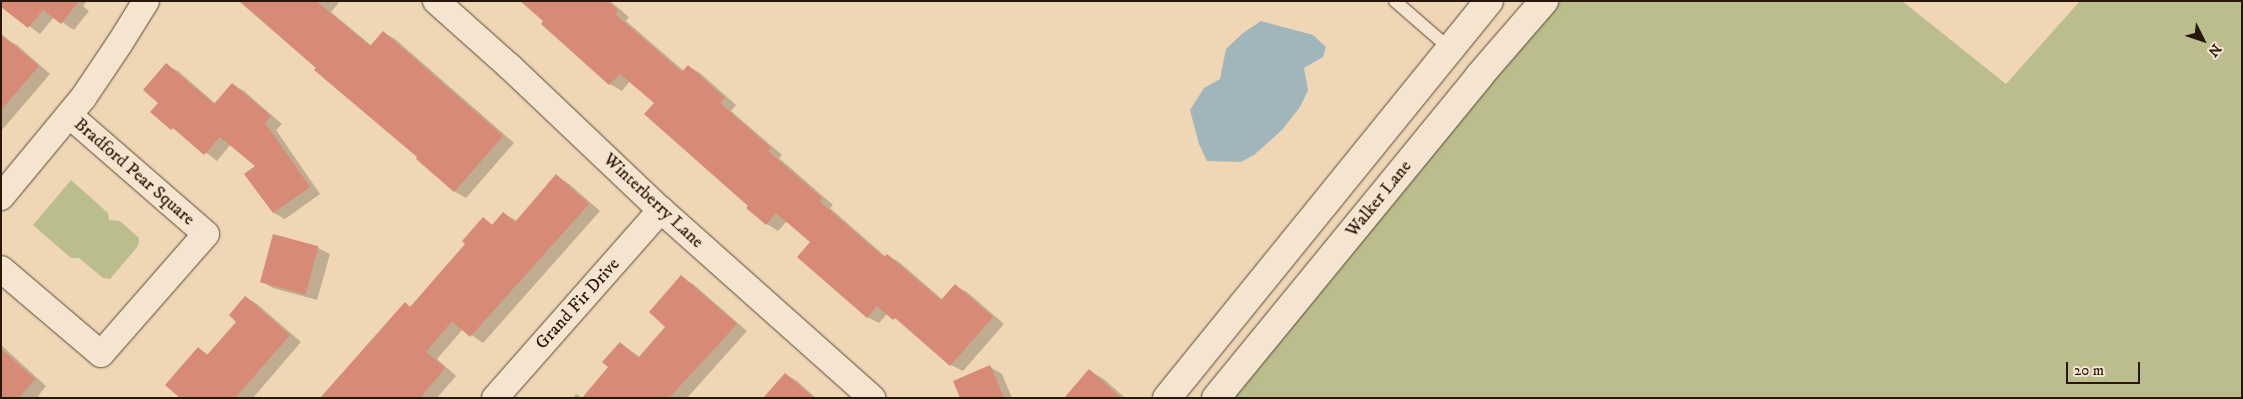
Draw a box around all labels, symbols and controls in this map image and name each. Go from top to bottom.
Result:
north arrow [2178,15,2228,65]
text: N [2204,40,2225,60]
street label: Bradford Pear Square [69,114,199,230]
street label: Winterberry Lane [598,149,708,253]
street label: Walker Lane [1341,156,1417,242]
street label: Grand Fir Drive [531,254,625,354]
scale bar [2068,352,2142,384]
text: 20 m [2074,361,2104,380]

